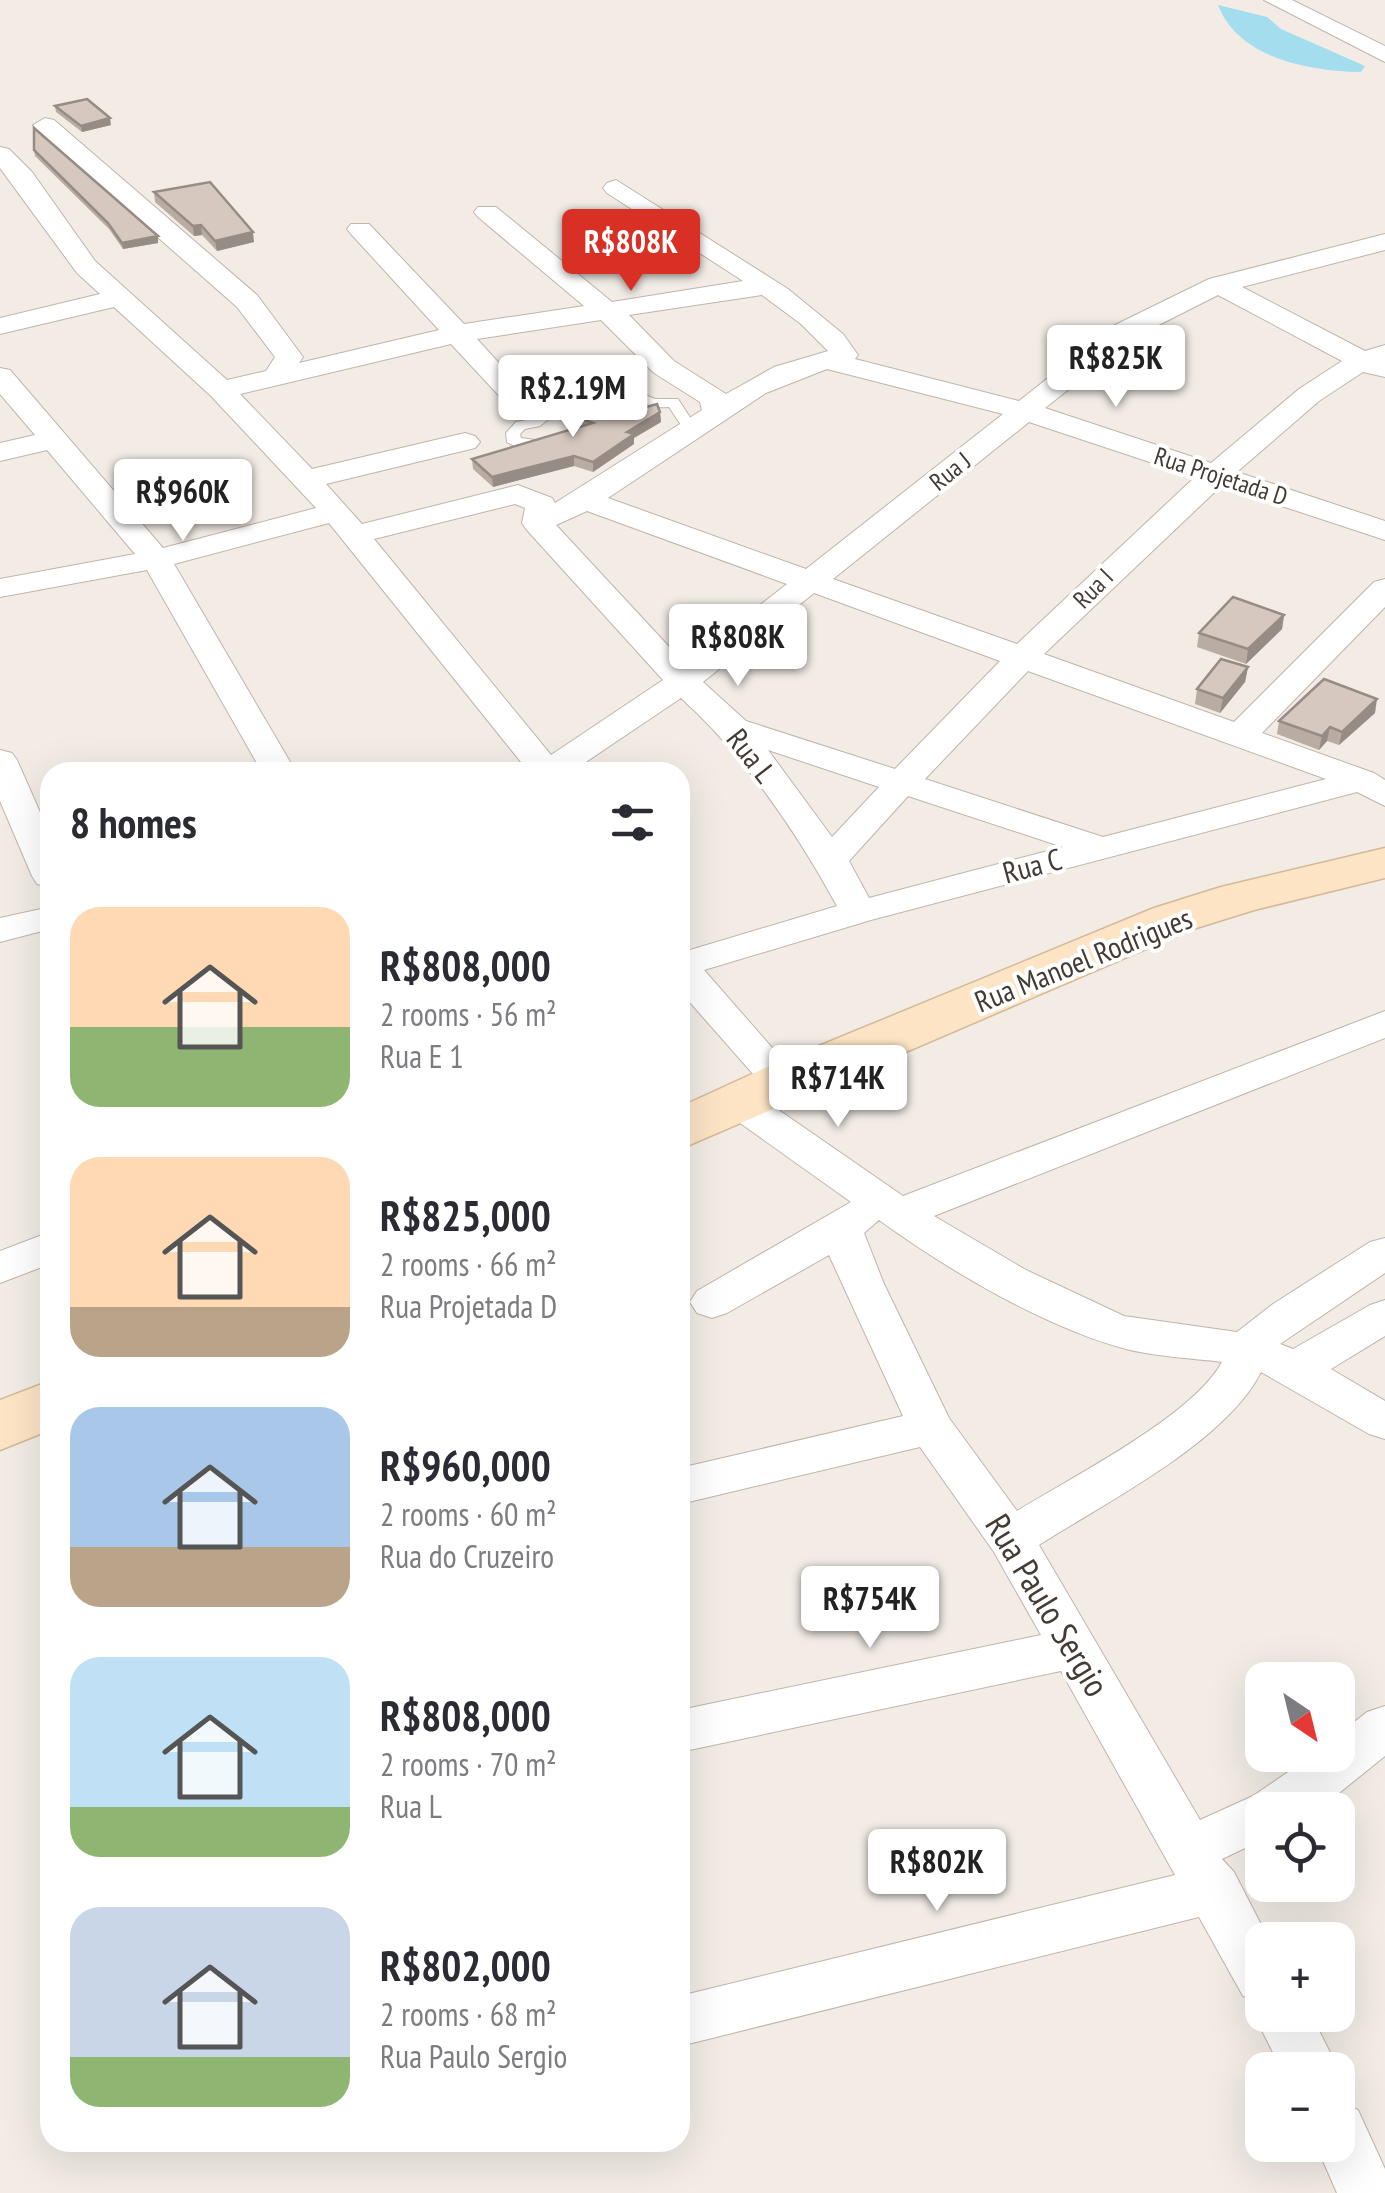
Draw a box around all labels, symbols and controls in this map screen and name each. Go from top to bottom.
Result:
pin: R$808K [550,209,712,294]
text: R$808K [584,220,678,262]
pin: R$825K [1035,325,1197,410]
text: R$825K [1069,336,1163,378]
pin: R$2.19M [481,355,665,440]
text: R$2.19M [520,366,626,408]
street label: Rua Projetada D [1150,439,1292,513]
street label: Rua J [923,445,977,497]
pin: R$960K [102,459,264,544]
text: R$960K [136,470,230,512]
street label: Rua I [1066,561,1120,615]
pin: R$808K [657,604,819,689]
text: R$808K [691,615,785,657]
street label: Rua L [719,720,786,790]
text: 8 homes [70,795,197,850]
icon: filters [605,795,660,850]
street label: Rua C [998,838,1066,892]
street label: Rua Manoel Rodrigues [969,898,1197,1020]
text: R$808,000 [380,938,551,993]
icon: home [150,947,270,1067]
text: 2 rooms · 56 m² [380,993,557,1035]
text: Rua E 1 [380,1035,464,1077]
pin: R$714K [757,1045,919,1130]
text: R$714K [791,1056,885,1098]
text: R$825,000 [380,1188,551,1243]
icon: home [150,1197,270,1317]
text: 2 rooms · 66 m² [380,1243,557,1285]
text: Rua Projetada D [380,1285,557,1327]
text: R$960,000 [380,1438,551,1493]
icon: home [150,1447,270,1567]
text: 2 rooms · 60 m² [380,1493,557,1535]
street label: Rua Paulo Sergio [975,1505,1121,1705]
text: Rua do Cruzeiro [380,1535,554,1577]
pin: R$754K [789,1566,951,1651]
text: R$754K [823,1577,917,1619]
north arrow [1245,1662,1355,1772]
map controls [1245,1662,1355,2162]
text: R$808,000 [380,1688,551,1743]
icon: home [150,1697,270,1817]
text: 2 rooms · 70 m² [380,1743,557,1785]
text: Rua L [380,1785,442,1827]
button: locate [1245,1792,1355,1902]
pin: R$802K [856,1829,1018,1914]
text: R$802K [890,1840,984,1882]
button: + [1245,1922,1355,2032]
text: R$802,000 [380,1938,551,1993]
icon: home [150,1947,270,2067]
text: 2 rooms · 68 m² [380,1993,557,2035]
text: Rua Paulo Sergio [380,2035,567,2077]
button: − [1245,2052,1355,2162]

